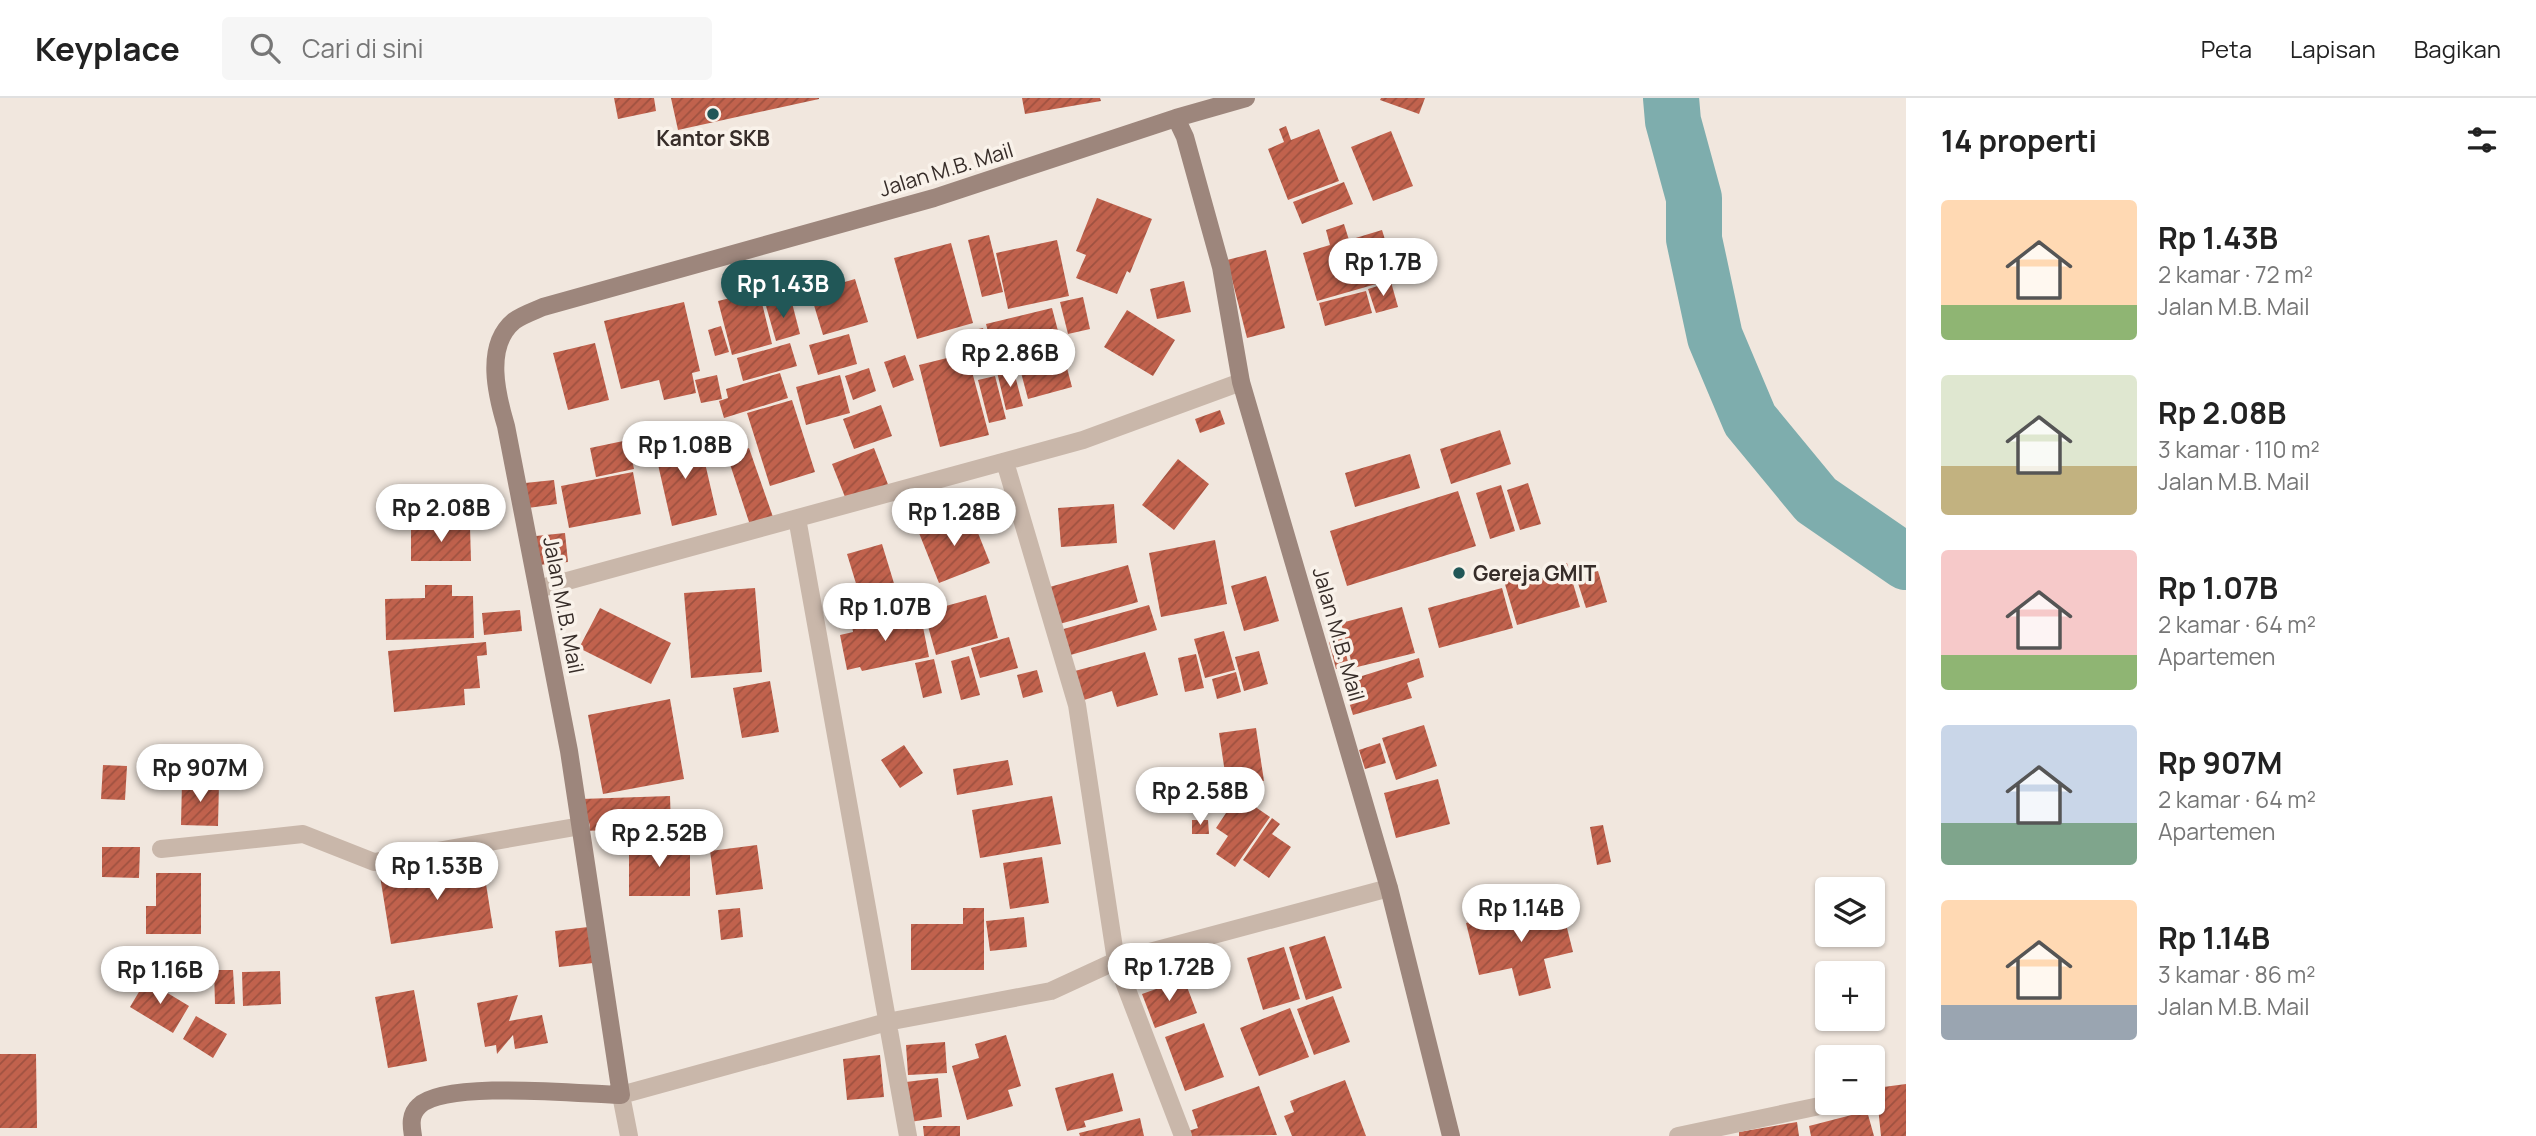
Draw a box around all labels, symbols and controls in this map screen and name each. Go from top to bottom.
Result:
search box [222,17,712,80]
text: Keyplace [35,26,180,71]
icon: search [246,29,284,67]
text: Cari di sini [302,30,424,66]
text: Peta [2201,32,2252,65]
text: Lapisan [2290,32,2376,65]
text: Bagikan [2414,32,2501,65]
marker: Kantor SKB [705,106,721,122]
text: 14 properti [1941,120,2097,161]
icon: filters [2463,121,2501,159]
place label: Kantor SKB [656,124,770,152]
street label: Jalan M.B. Mail [876,135,1016,203]
text: Rp 1.43B [2158,217,2278,258]
icon: home [1997,228,2081,312]
pin: Rp 1.7B [1318,238,1448,298]
text: Rp 1.7B [1345,245,1421,277]
text: 2 kamar · 72 m² [2158,258,2313,290]
pin: Rp 1.43B [711,260,855,320]
text: Rp 1.43B [737,267,829,299]
text: Jalan M.B. Mail [2158,290,2310,322]
pin: Rp 2.86B [938,330,1082,389]
text: Rp 2.86B [961,336,1059,368]
text: Rp 2.08B [2158,392,2286,433]
icon: home [1997,403,2081,487]
pin: Rp 1.08B [613,422,757,481]
text: Rp 1.08B [638,428,732,460]
text: 3 kamar · 110 m² [2158,433,2320,465]
text: Jalan M.B. Mail [2158,465,2310,497]
pin: Rp 2.08B [369,484,513,544]
pin: Rp 1.28B [882,489,1026,548]
text: Rp 2.08B [392,491,490,523]
text: Rp 1.28B [908,495,1000,527]
street label: Jalan M.B. Mail [537,534,591,676]
place label: Gereja GMIT [1473,559,1596,587]
street label: Jalan M.B. Mail [1306,564,1372,704]
marker: Gereja GMIT [1451,565,1467,581]
text: Rp 1.07B [2158,567,2278,608]
icon: home [1997,578,2081,662]
pin: Rp 1.07B [813,584,957,643]
text: Rp 1.07B [839,590,931,622]
text: 2 kamar · 64 m² [2158,608,2316,640]
text: Apartemen [2158,640,2275,672]
text: Rp 907M [2158,742,2282,783]
pin: Rp 907M [135,744,265,804]
text: Rp 907M [152,751,248,783]
icon: home [1997,753,2081,837]
pin: Rp 2.58B [1128,768,1272,827]
text: Rp 2.58B [1152,774,1248,806]
text: 2 kamar · 64 m² [2158,783,2316,815]
pin: Rp 2.52B [587,810,731,869]
text: Apartemen [2158,815,2275,847]
text: Rp 2.52B [611,816,707,848]
pin: Rp 1.53B [365,842,509,902]
text: Rp 1.53B [391,849,483,881]
map controls [1815,877,1885,1115]
button: layers [1815,877,1885,947]
pin: Rp 1.14B [1449,884,1593,944]
text: Rp 1.14B [1478,891,1564,923]
text: Rp 1.14B [2158,917,2270,958]
icon: home [1997,928,2081,1012]
pin: Rp 1.72B [1097,944,1241,1003]
pin: Rp 1.16B [88,946,232,1006]
text: Rp 1.72B [1124,950,1214,982]
text: Rp 1.16B [117,953,203,985]
text: 3 kamar · 86 m² [2158,958,2315,990]
button: + [1815,961,1885,1031]
text: Jalan M.B. Mail [2158,990,2310,1022]
button: − [1815,1045,1885,1115]

